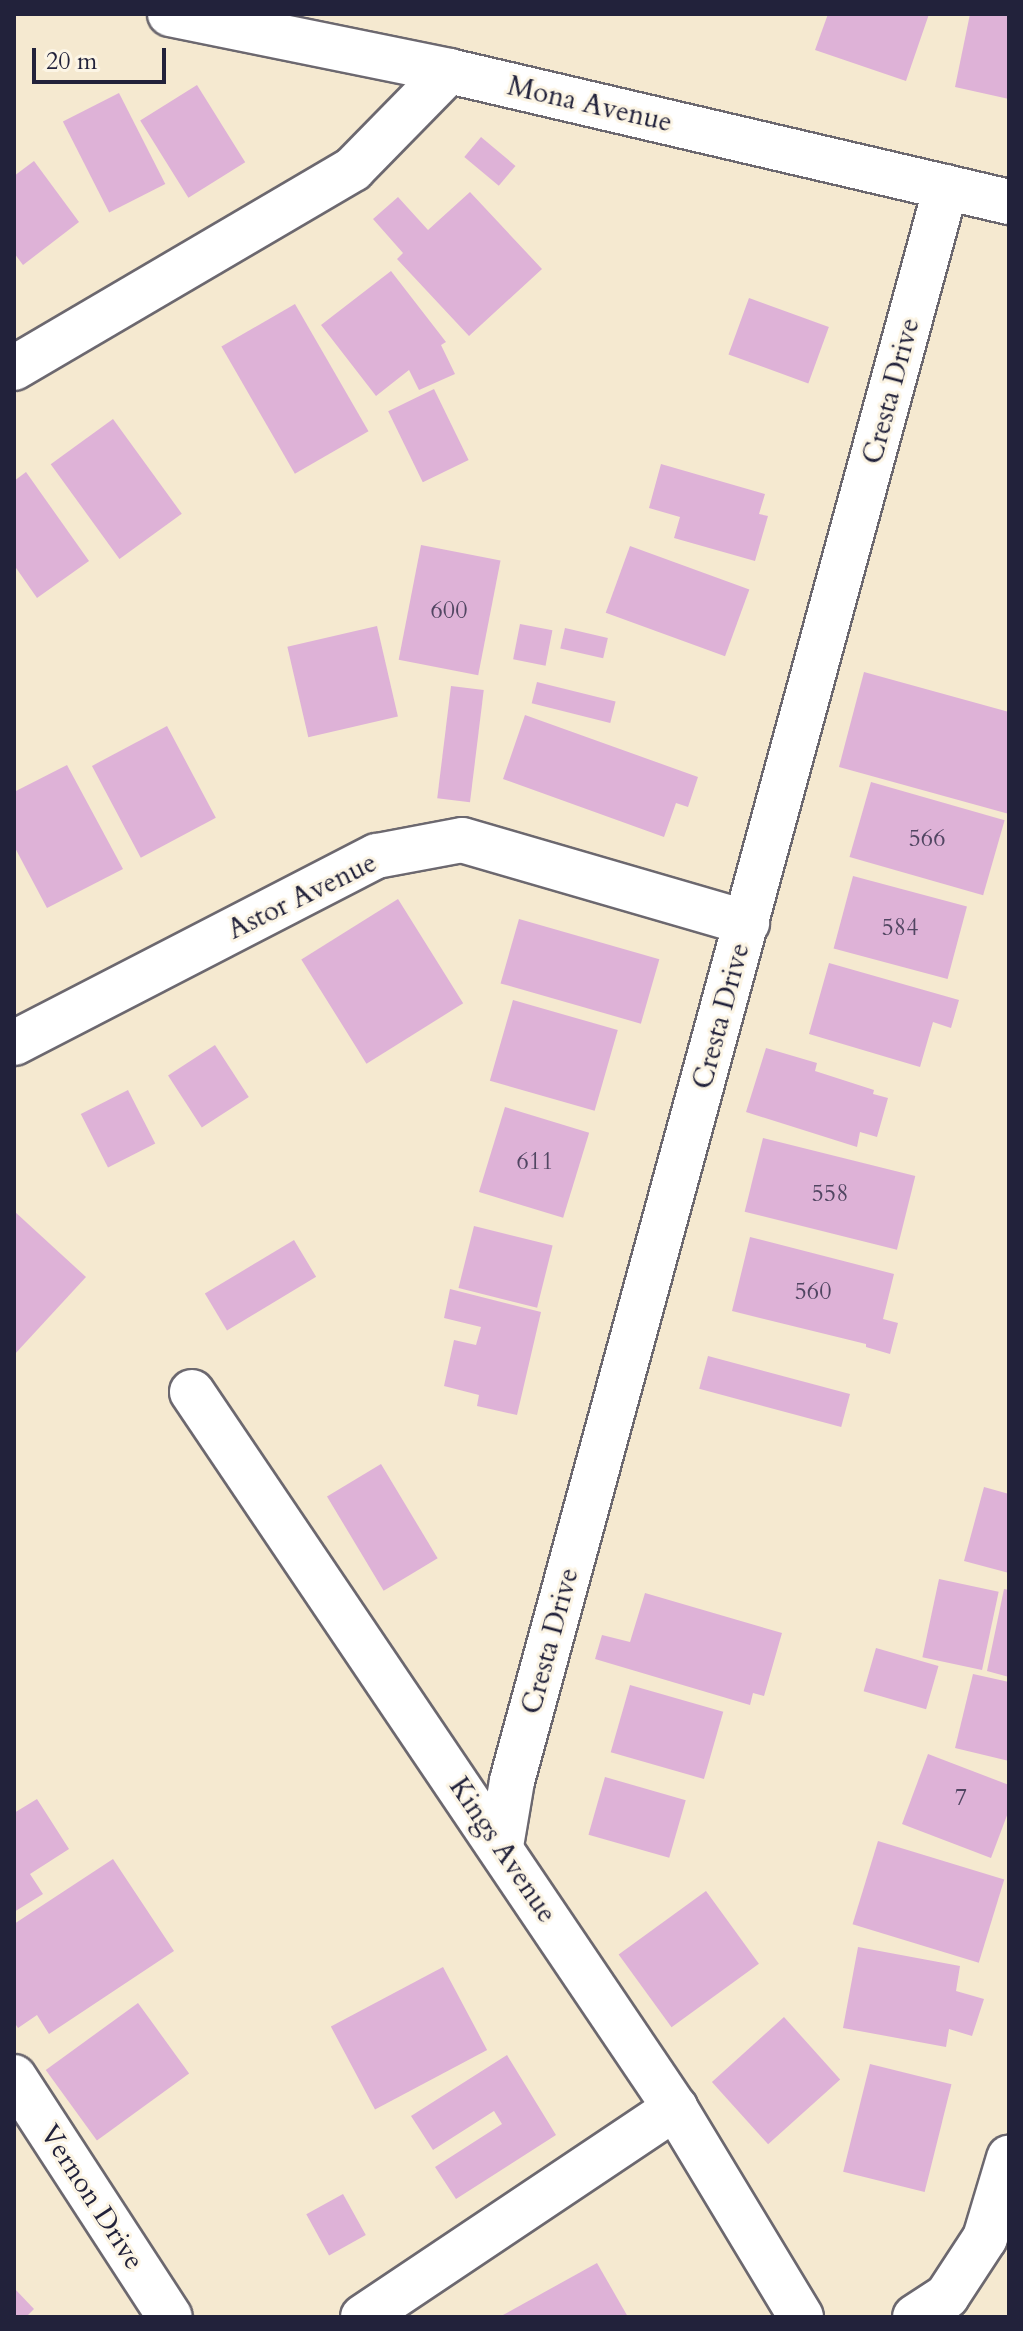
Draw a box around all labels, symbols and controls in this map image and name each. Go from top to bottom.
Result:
scale bar [36,32,170,82]
text: 20 m [46,45,97,78]
street label: Mona Avenue [504,69,676,139]
street label: Cresta Drive [855,314,927,468]
house number: 600 [431,597,467,625]
house number: 566 [909,825,945,853]
street label: Astor Avenue [222,845,382,947]
house number: 584 [882,914,918,942]
street label: Cresta Drive [685,939,757,1093]
house number: 611 [517,1148,553,1176]
house number: 558 [812,1180,848,1208]
house number: 560 [795,1278,831,1306]
street label: Cresta Drive [514,1564,586,1718]
street label: Kings Avenue [442,1771,564,1929]
house number: 7 [955,1784,967,1812]
street label: Vernon Drive [33,2118,151,2276]

